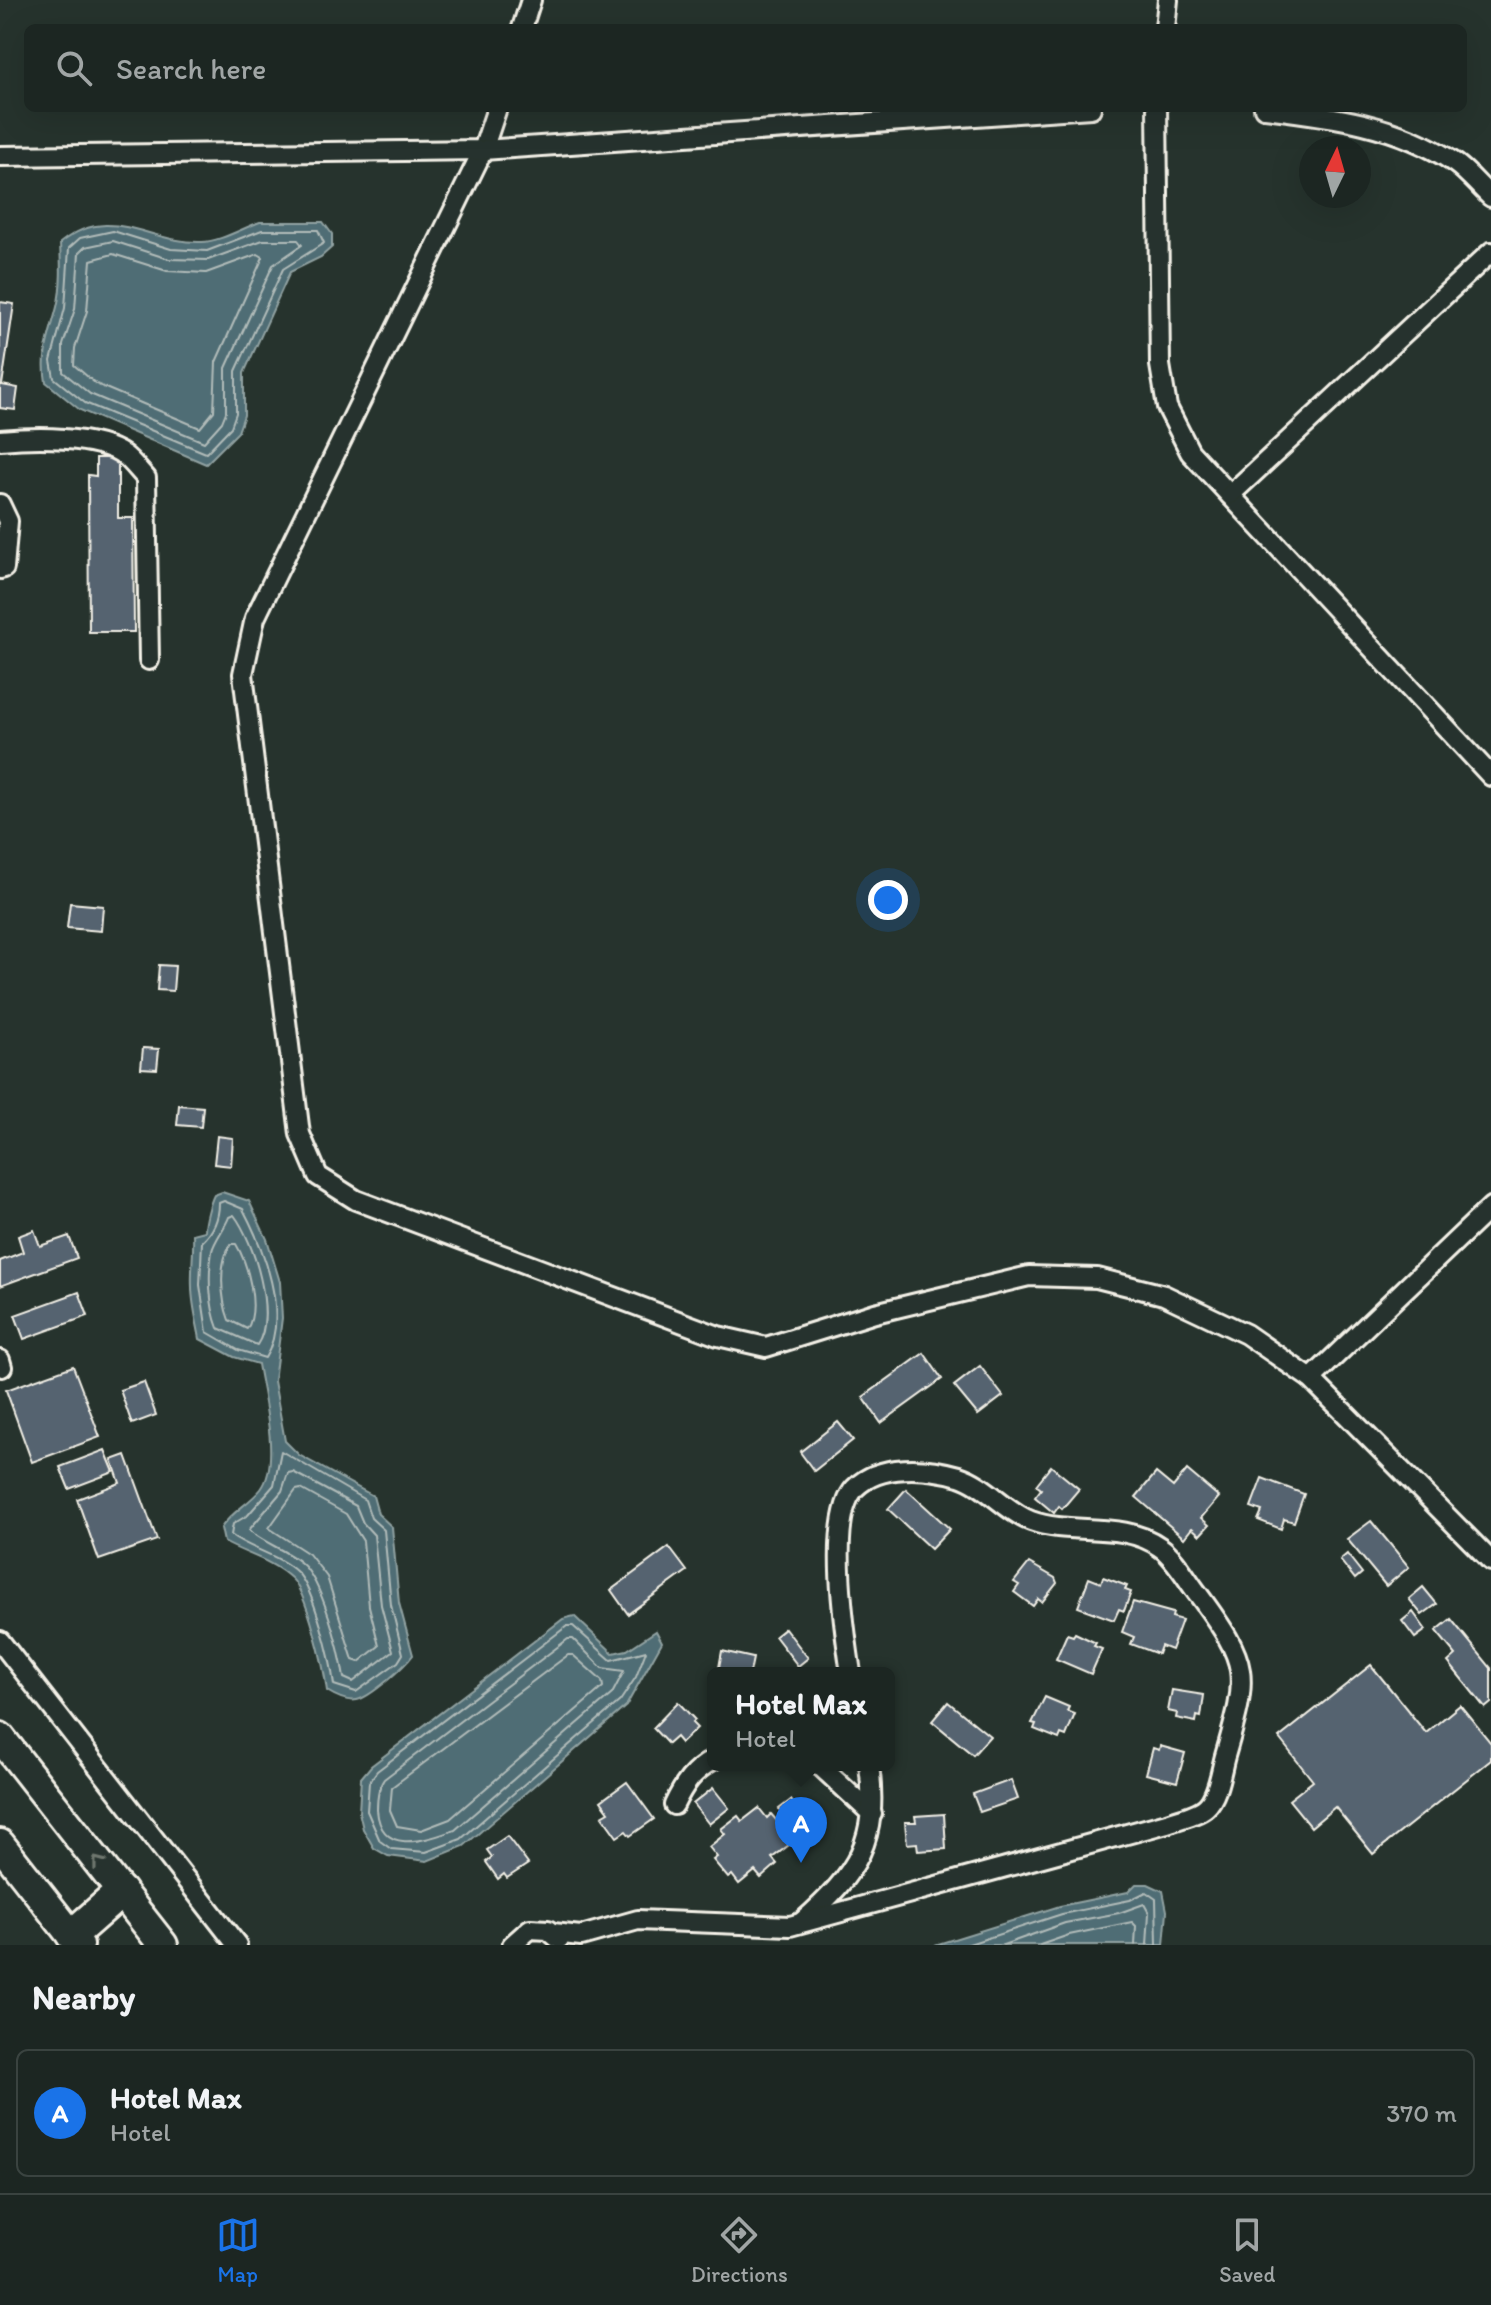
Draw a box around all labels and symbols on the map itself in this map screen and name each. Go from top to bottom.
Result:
north arrow [1299,136,1371,208]
your location [868,880,908,920]
pin: A [775,1797,827,1863]
one-way arrow [93,1856,107,1871]

